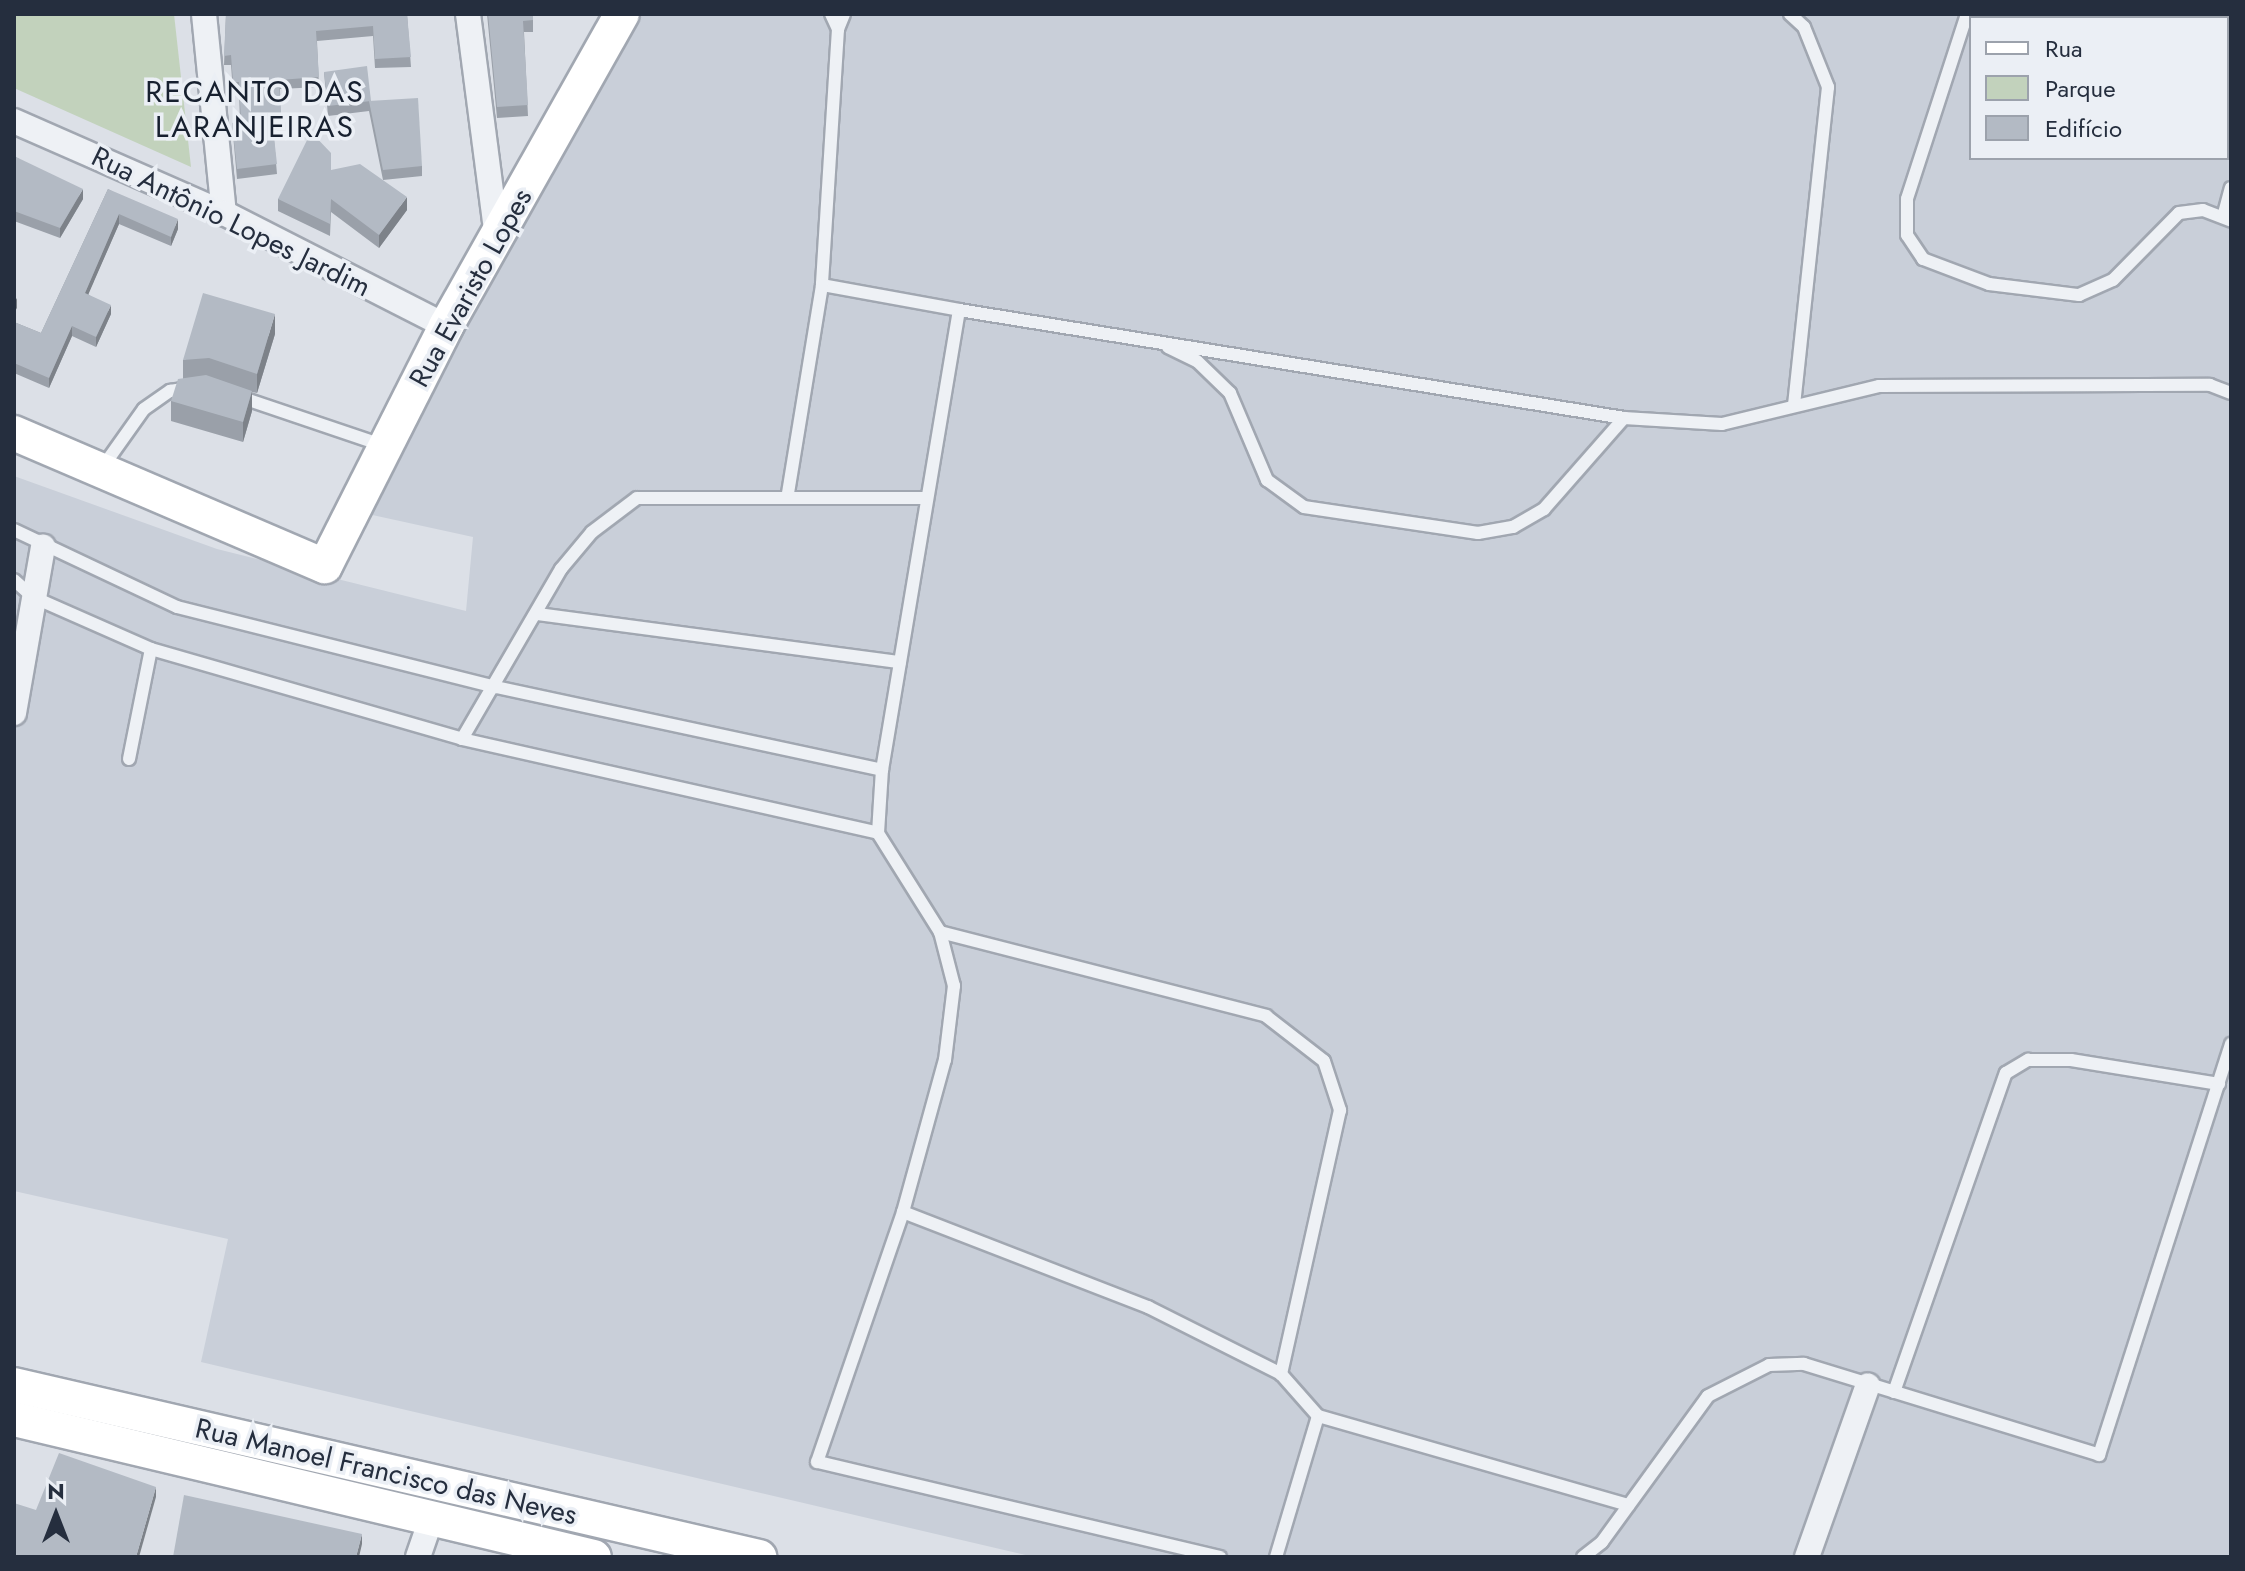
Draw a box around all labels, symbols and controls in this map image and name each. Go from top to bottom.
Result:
legend [1969,16,2229,160]
text: Rua [2045,31,2083,66]
text: Parque [2045,71,2116,106]
district label: RECANTO DAS LARANJEIRAS [145,74,365,144]
text: Edifício [2045,111,2122,146]
street label: Rua Antônio Lopes Jardim [86,140,376,304]
street label: Rua Evaristo Lopes [403,183,539,393]
street label: Rua Manoel Francisco das Neves [192,1412,580,1532]
north arrow [16,1475,96,1555]
text: N [47,1475,65,1507]

